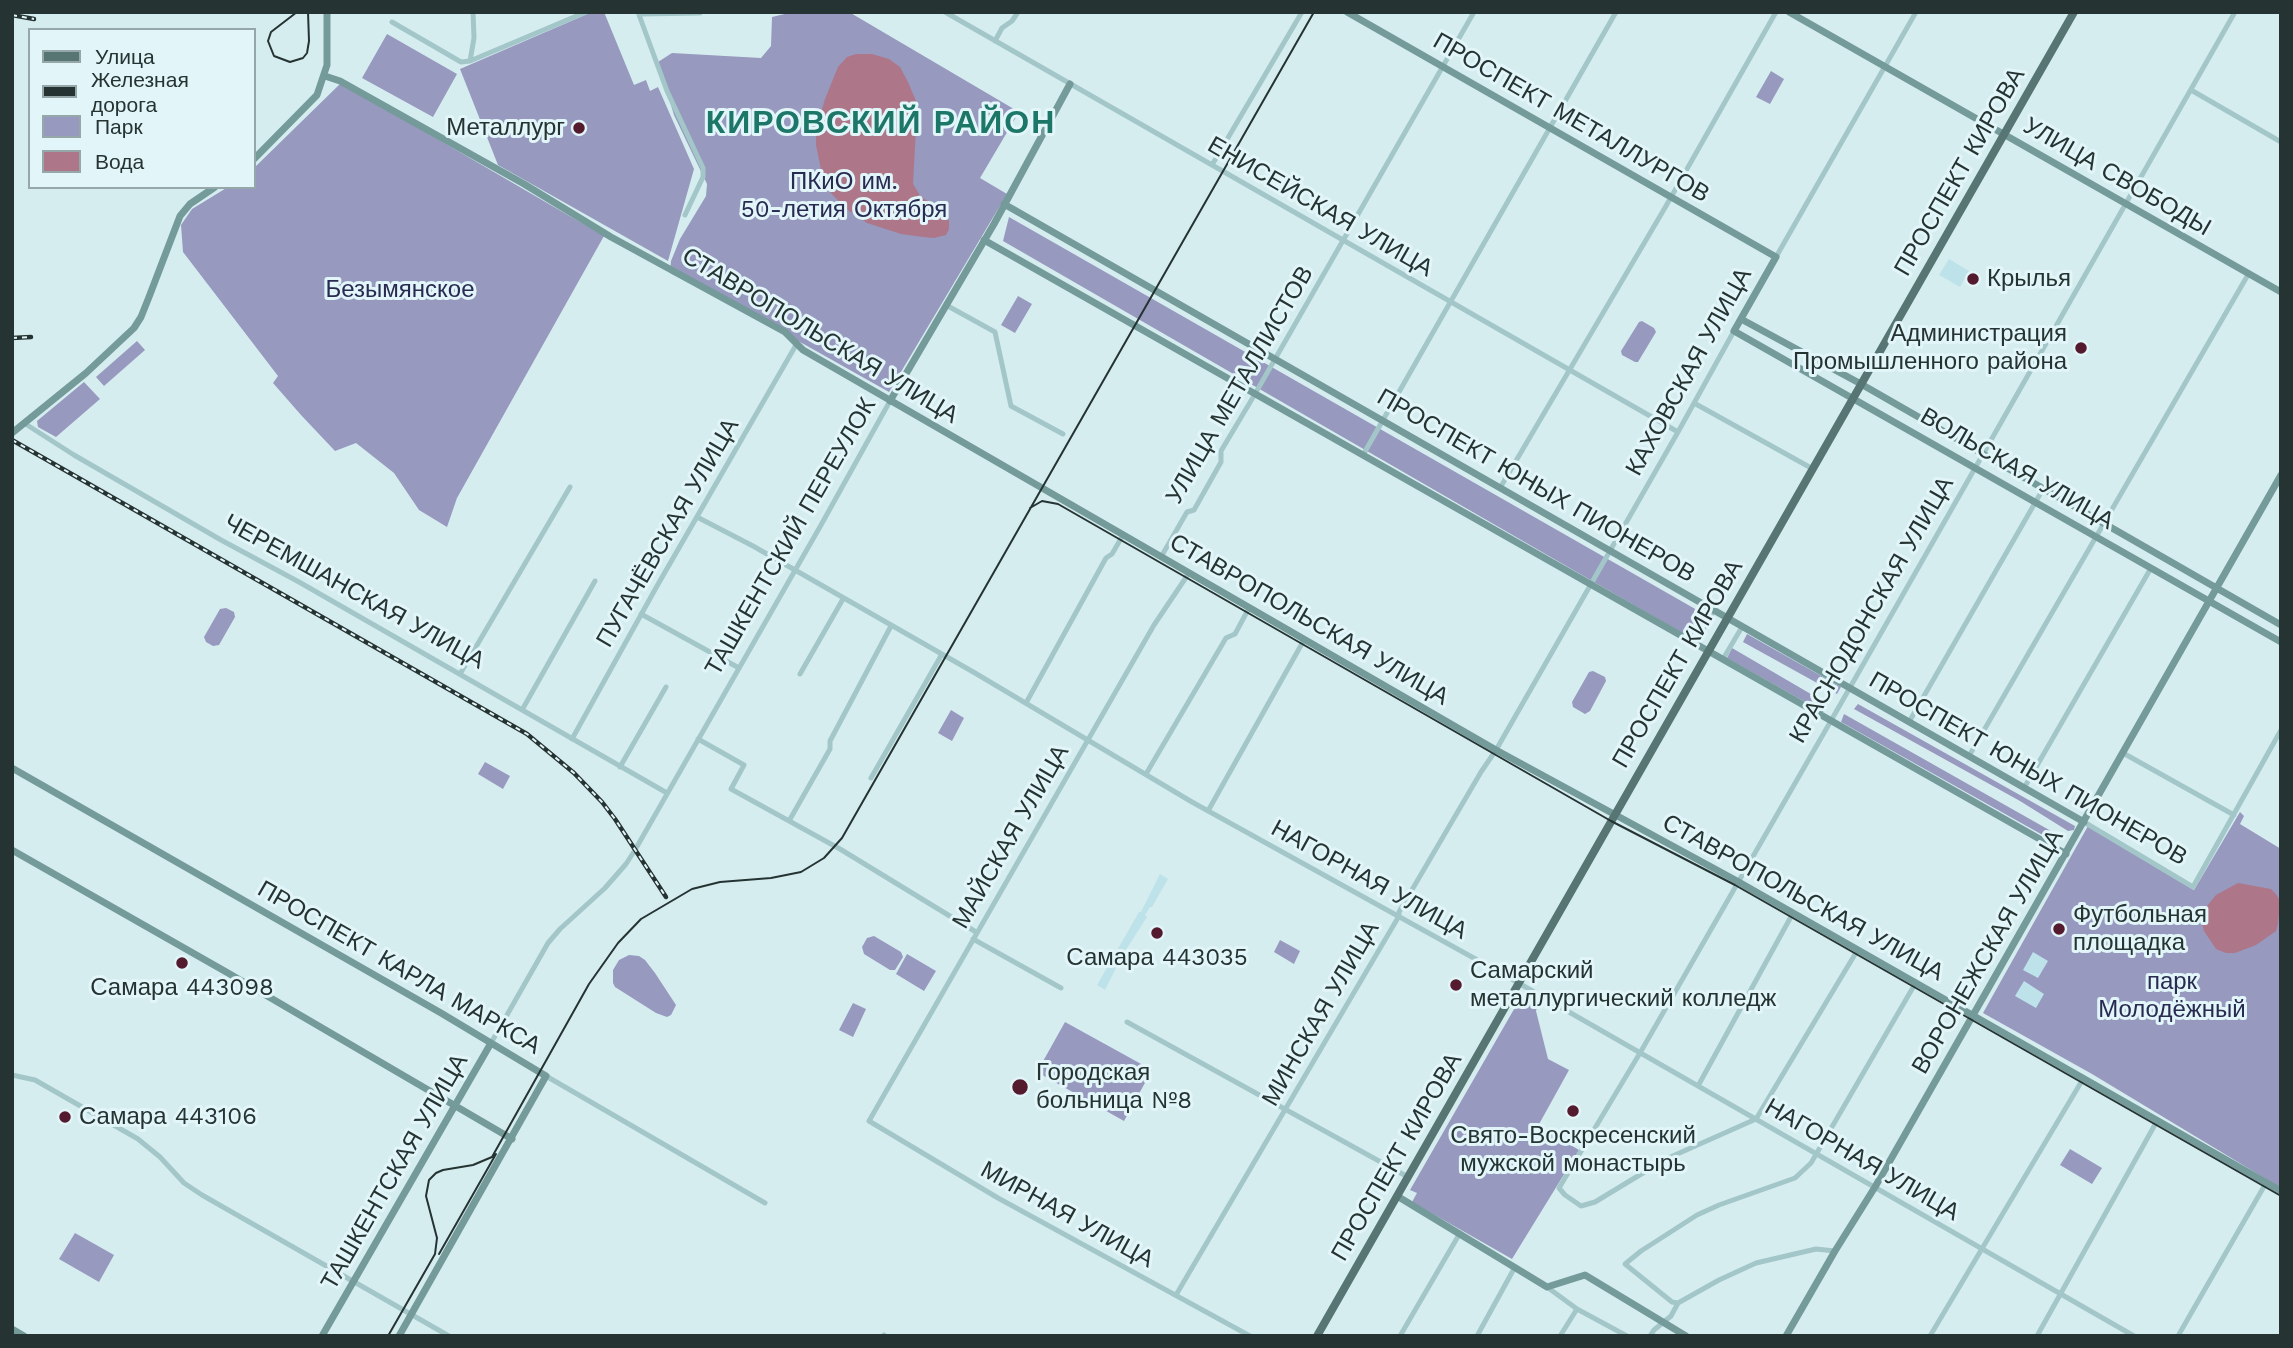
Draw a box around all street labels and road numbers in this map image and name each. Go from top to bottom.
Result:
street label: ПРОСПЕКТ МЕТАЛЛУРГОВ [1428,27,1714,209]
street label: ПРОСПЕКТ КИРОВА [1889,63,2031,281]
street label: УЛИЦА СВОБОДЫ [2018,112,2216,242]
street label: ЕНИСЕЙСКАЯ УЛИЦА [1202,131,1438,283]
street label: СТАВРОПОЛЬСКАЯ УЛИЦА [677,242,963,430]
street label: УЛИЦА МЕТАЛЛИСТОВ [1160,261,1320,509]
street label: КАХОВСКАЯ УЛИЦА [1620,263,1758,481]
street label: ПРОСПЕКТ ЮНЫХ ПИОНЕРОВ [1372,383,1700,589]
street label: ТАШКЕНТСКИЙ ПЕРЕУЛОК [700,393,882,681]
street label: ВОЛЬСКАЯ УЛИЦА [1915,402,2119,536]
street label: ПУГАЧЁВСКАЯ УЛИЦА [591,414,745,652]
street label: КРАСНОДОНСКАЯ УЛИЦА [1784,472,1960,748]
street label: ЧЕРЕМШАНСКАЯ УЛИЦА [219,508,489,676]
street label: СТАВРОПОЛЬСКАЯ УЛИЦА [1164,528,1454,712]
street label: ПРОСПЕКТ КИРОВА [1607,555,1749,773]
street label: ПРОСПЕКТ ЮНЫХ ПИОНЕРОВ [1864,666,2192,872]
street label: МАЙСКАЯ УЛИЦА [947,740,1075,934]
street label: СТАВРОПОЛЬСКАЯ УЛИЦА [1657,809,1949,987]
street label: НАГОРНАЯ УЛИЦА [1266,814,1472,946]
street label: ВОРОНЕЖСКАЯ УЛИЦА [1906,825,2070,1079]
street label: ПРОСПЕКТ КАРЛА МАРКСА [252,875,546,1061]
street label: МИНСКАЯ УЛИЦА [1256,916,1386,1112]
street label: ПРОСПЕКТ КИРОВА [1326,1048,1468,1266]
street label: ТАШКЕНТСКАЯ УЛИЦА [316,1049,474,1295]
street label: НАГОРНАЯ УЛИЦА [1760,1093,1964,1227]
street label: МИРНАЯ УЛИЦА [975,1156,1159,1274]

